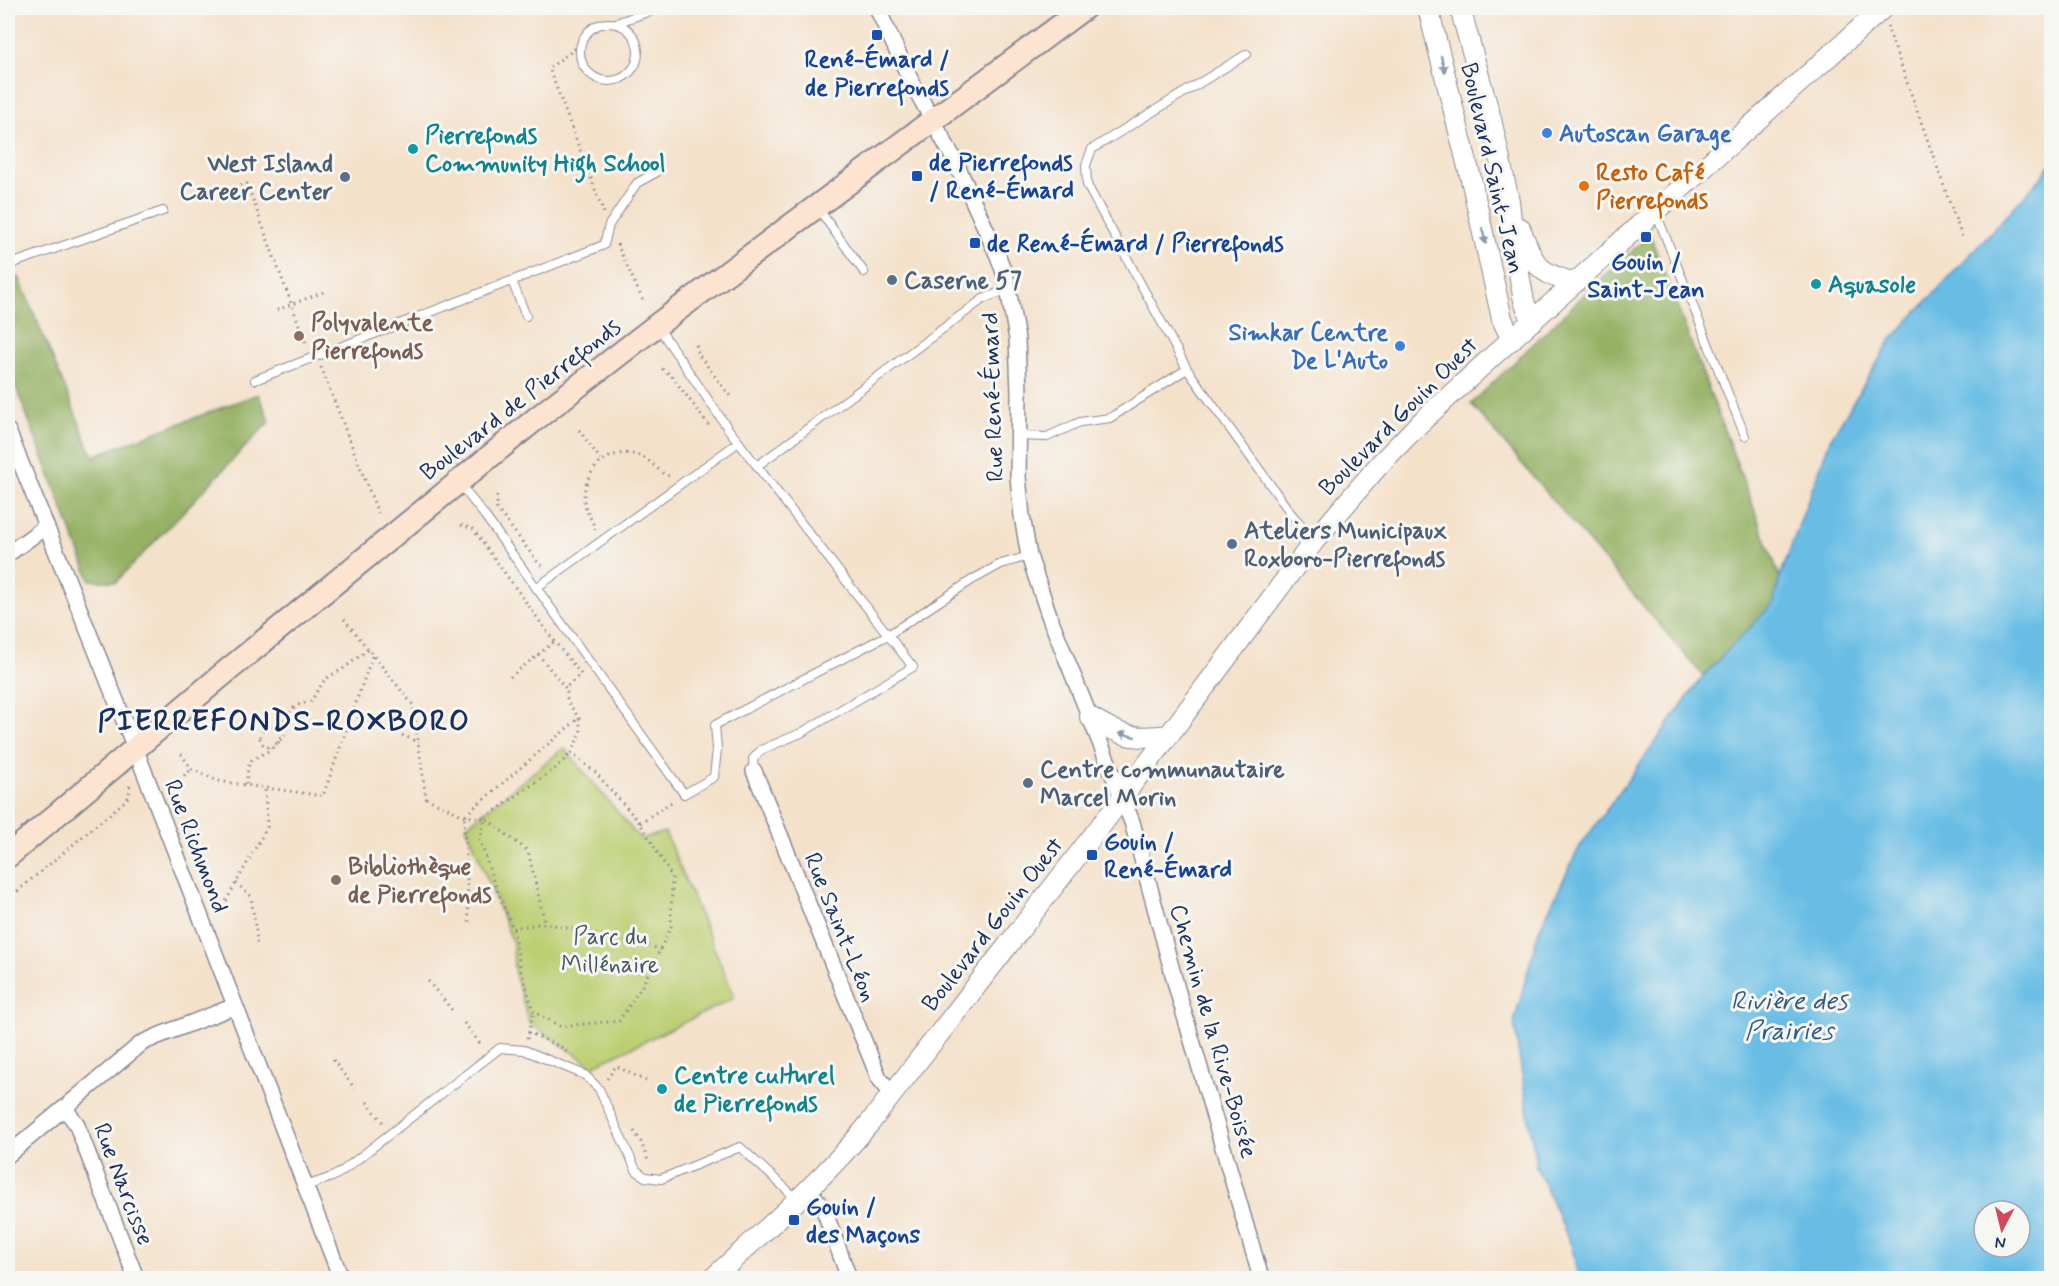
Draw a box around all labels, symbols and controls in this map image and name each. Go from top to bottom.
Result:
marker: René-Émard / de Pierrefonds [870,28,884,42]
place label: René-Émard / de Pierrefonds [805,43,949,106]
one-way arrow [1439,55,1449,73]
street label: Boulevard Saint-Jean [1452,60,1531,277]
place label: Autoscan Garage [1559,119,1732,151]
place label: Pierrefonds Community High School [425,121,666,183]
marker: Autoscan Garage [1540,126,1554,140]
marker: Pierrefonds Community High School [406,142,420,156]
place label: de Pierrefonds / René-Émard [929,148,1074,207]
place label: West Island Career Center [179,149,333,208]
place label: Resto Café Pierrefonds [1596,158,1709,219]
marker: de Pierrefonds / René-Émard [910,169,924,183]
marker: West Island Career Center [338,170,352,184]
marker: Resto Café Pierrefonds [1577,179,1591,193]
one-way arrow [1479,226,1489,245]
place label: de René-Émard / Pierrefonds [987,227,1284,262]
marker: Gouin / Saint-Jean [1639,230,1653,244]
marker: de René-Émard / Pierrefonds [968,236,982,250]
place label: Gouin / Saint-Jean [1587,247,1705,306]
place label: Caserne 57 [904,266,1022,297]
place label: Aquasole [1828,270,1916,301]
marker: Caserne 57 [885,273,899,287]
marker: Aquasole [1809,277,1823,291]
place label: Polyvalente Pierrefonds [311,308,433,369]
street label: Boulevard de Pierrefonds [414,312,629,490]
street label: Rue René-Émard [973,312,1012,482]
place label: Simkar Centre De L'Auto [1228,318,1388,377]
marker: Polyvalente Pierrefonds [292,329,306,343]
street label: Boulevard Gouin Ouest [1313,331,1486,503]
marker: Simkar Centre De L'Auto [1393,339,1407,353]
place label: Ateliers Municipaux Roxboro-Pierrefonds [1244,516,1447,577]
marker: Ateliers Municipaux Roxboro-Pierrefonds [1225,537,1239,551]
district label: PIERREFONDS-ROXBORO [98,702,470,741]
one-way arrow [1118,730,1136,740]
place label: Centre communautaire Marcel Morin [1040,755,1285,814]
street label: Rue Richmond [156,775,235,918]
marker: Centre communautaire Marcel Morin [1021,776,1035,790]
place label: Gouin / René-Émard [1104,827,1232,886]
street label: Boulevard Gouin Ouest [915,831,1071,1018]
street label: Rue Saint-Léon [796,848,884,1007]
marker: Gouin / René-Émard [1085,848,1099,862]
place label: Bibliothèque de Pierrefonds [348,852,492,913]
marker: Bibliothèque de Pierrefonds [329,873,343,887]
street label: Chemin de la Rive-Boisée [1161,901,1264,1162]
park label: Parc du Millénaire [561,922,659,981]
water label: Rivière des Prairies [1731,985,1850,1049]
place label: Centre culturel de Pierrefonds [674,1061,835,1122]
marker: Centre culturel de Pierrefonds [655,1082,669,1096]
street label: Rue Narcisse [85,1119,160,1250]
place label: Gouin / des Maçons [806,1192,920,1251]
north arrow [1972,1199,2032,1259]
marker: Gouin / des Maçons [787,1213,801,1227]
text: N [1994,1231,2007,1253]

